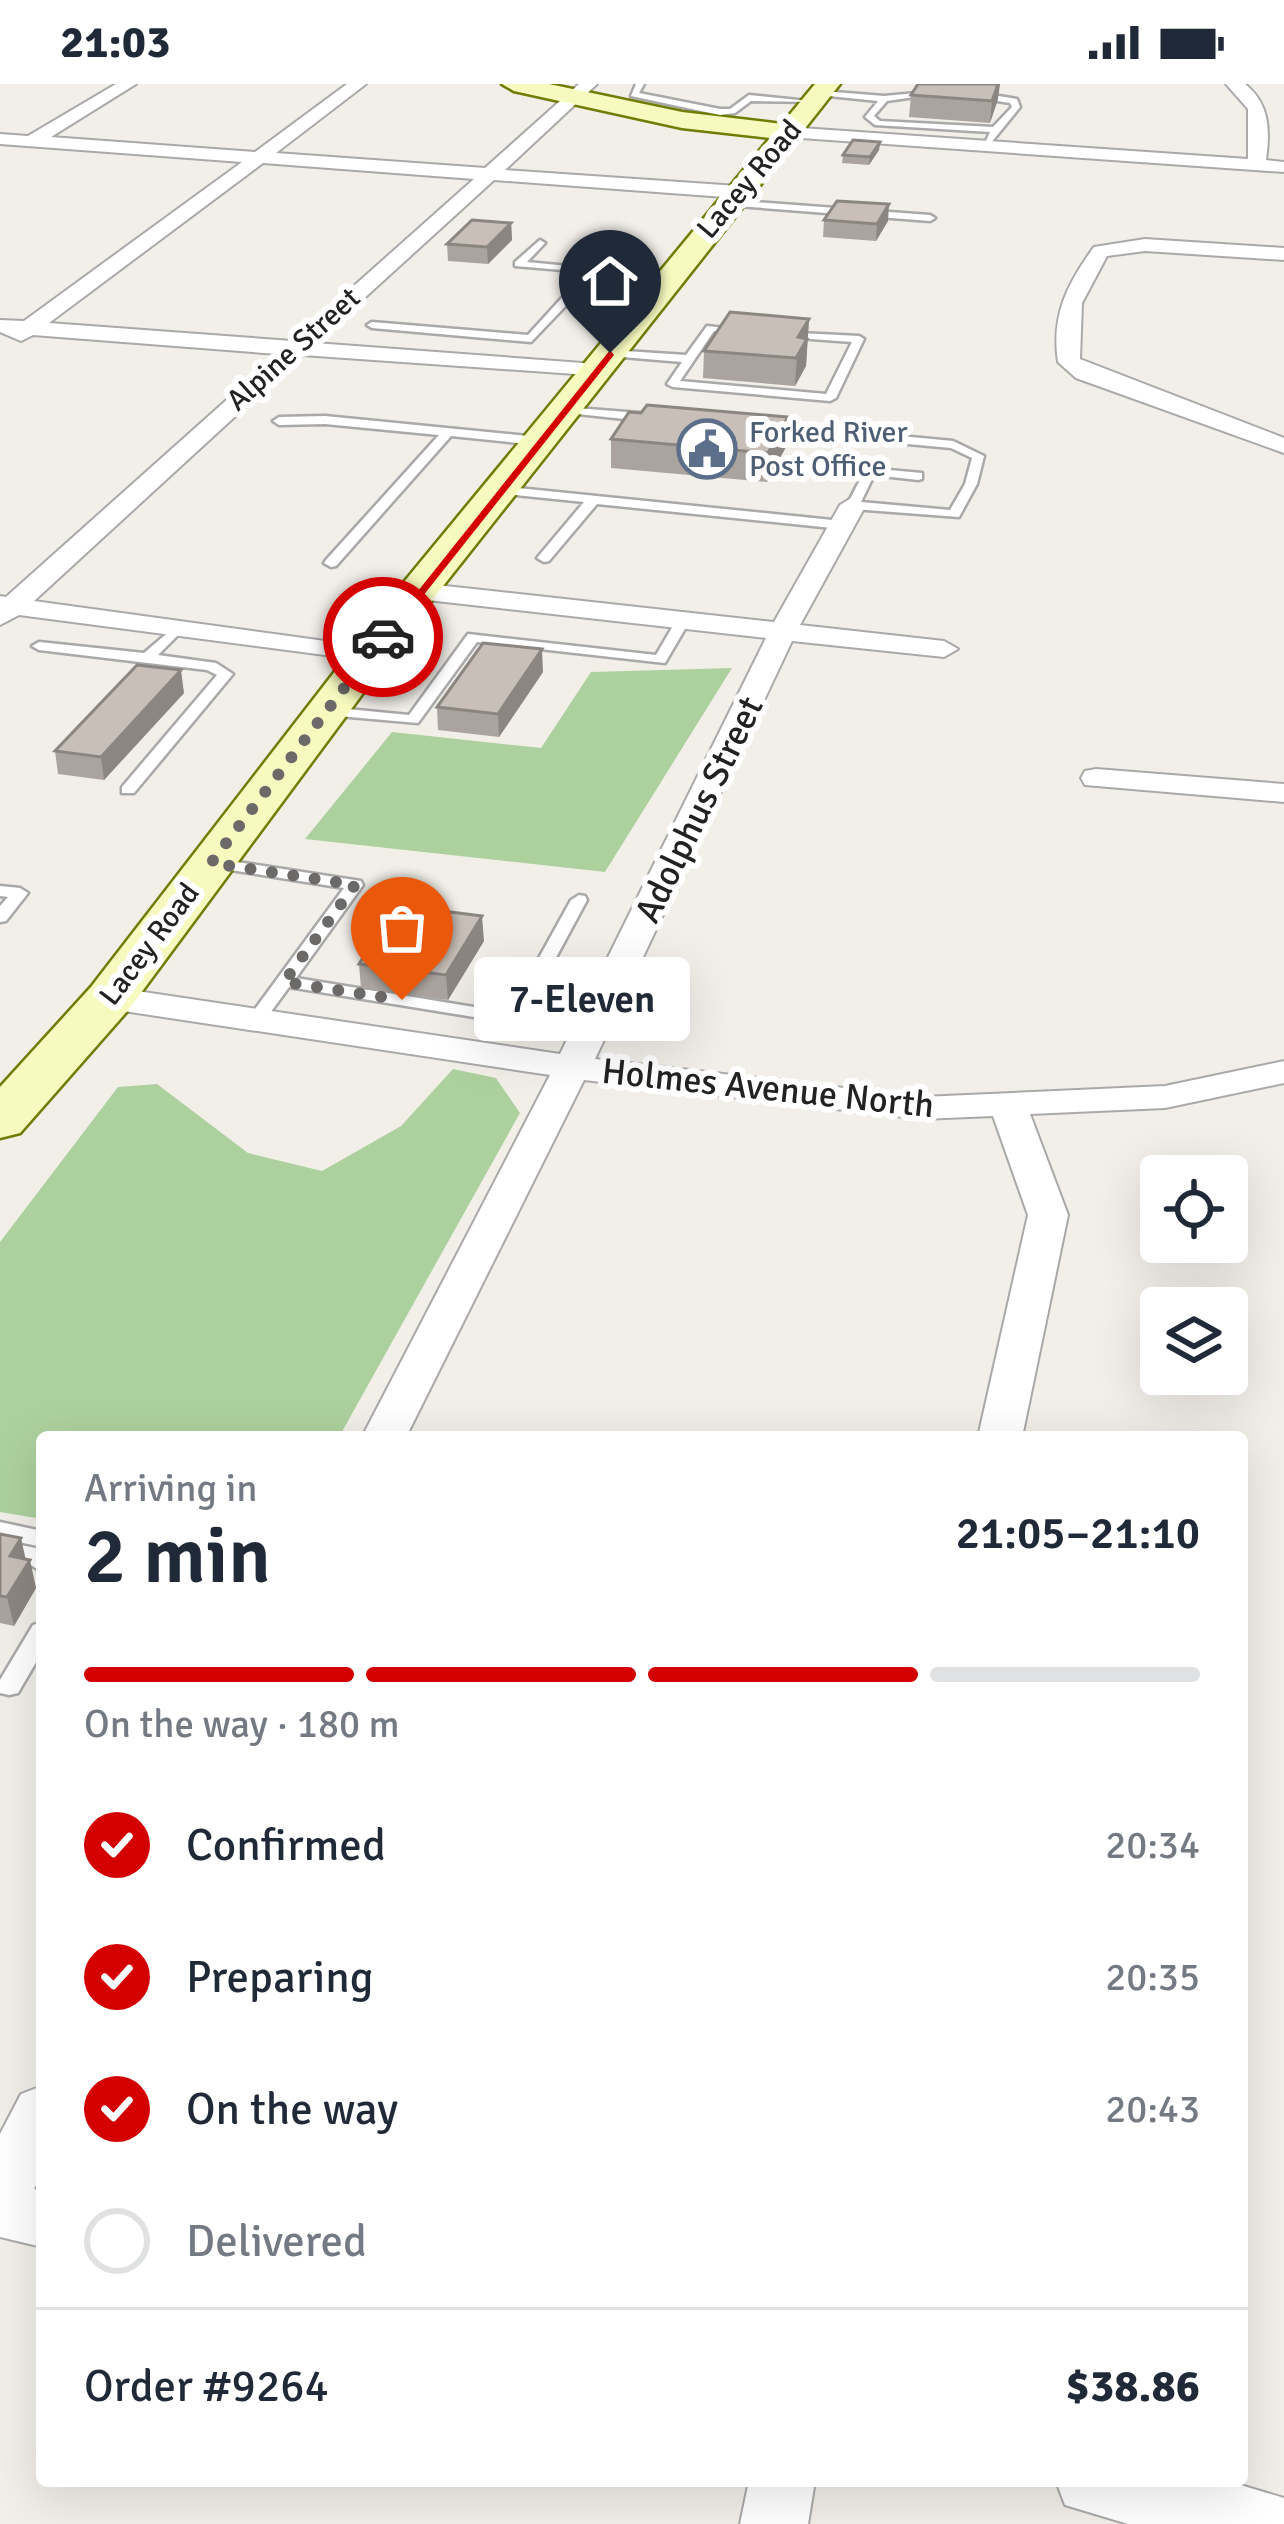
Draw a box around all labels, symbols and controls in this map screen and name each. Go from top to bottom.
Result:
text: 21:03 [60,15,170,70]
street label: Lacey Road [689,112,810,246]
pin [559,230,661,353]
icon: home [577,248,643,314]
street label: Alpine Street [219,280,368,419]
place label: Forked River Post Office [749,414,908,485]
public building icon: Forked River Post Office [676,418,738,480]
courier [323,577,443,697]
icon: car [350,604,416,670]
street label: Adolphus Street [625,689,773,930]
street label: Lacey Road [91,876,207,1013]
pin [351,877,453,1000]
icon: bag [369,895,435,961]
callout: 7-Eleven [474,958,690,1042]
text: 7-Eleven [509,975,655,1023]
street label: Holmes Avenue North [599,1049,936,1128]
map controls [1140,1155,1248,1395]
button: locate [1140,1155,1248,1263]
button: layers [1140,1287,1248,1395]
text: Arriving in [84,1464,258,1512]
text: 21:05–21:10 [956,1506,1200,1561]
text: 2 min [84,1509,271,1605]
text: On the way · 180 m [84,1700,400,1748]
icon: check [84,1812,150,1878]
text: Confirmed [186,1818,386,1873]
text: 20:34 [1105,1821,1200,1869]
icon: check [84,1944,150,2010]
text: Preparing [186,1950,374,2005]
text: 20:35 [1105,1953,1200,2001]
icon: check [84,2076,150,2142]
text: On the way [186,2082,398,2137]
text: 20:43 [1105,2085,1200,2133]
text: Delivered [186,2214,367,2269]
text: Order #9264 [84,2359,329,2414]
text: $38.86 [1066,2359,1200,2414]

